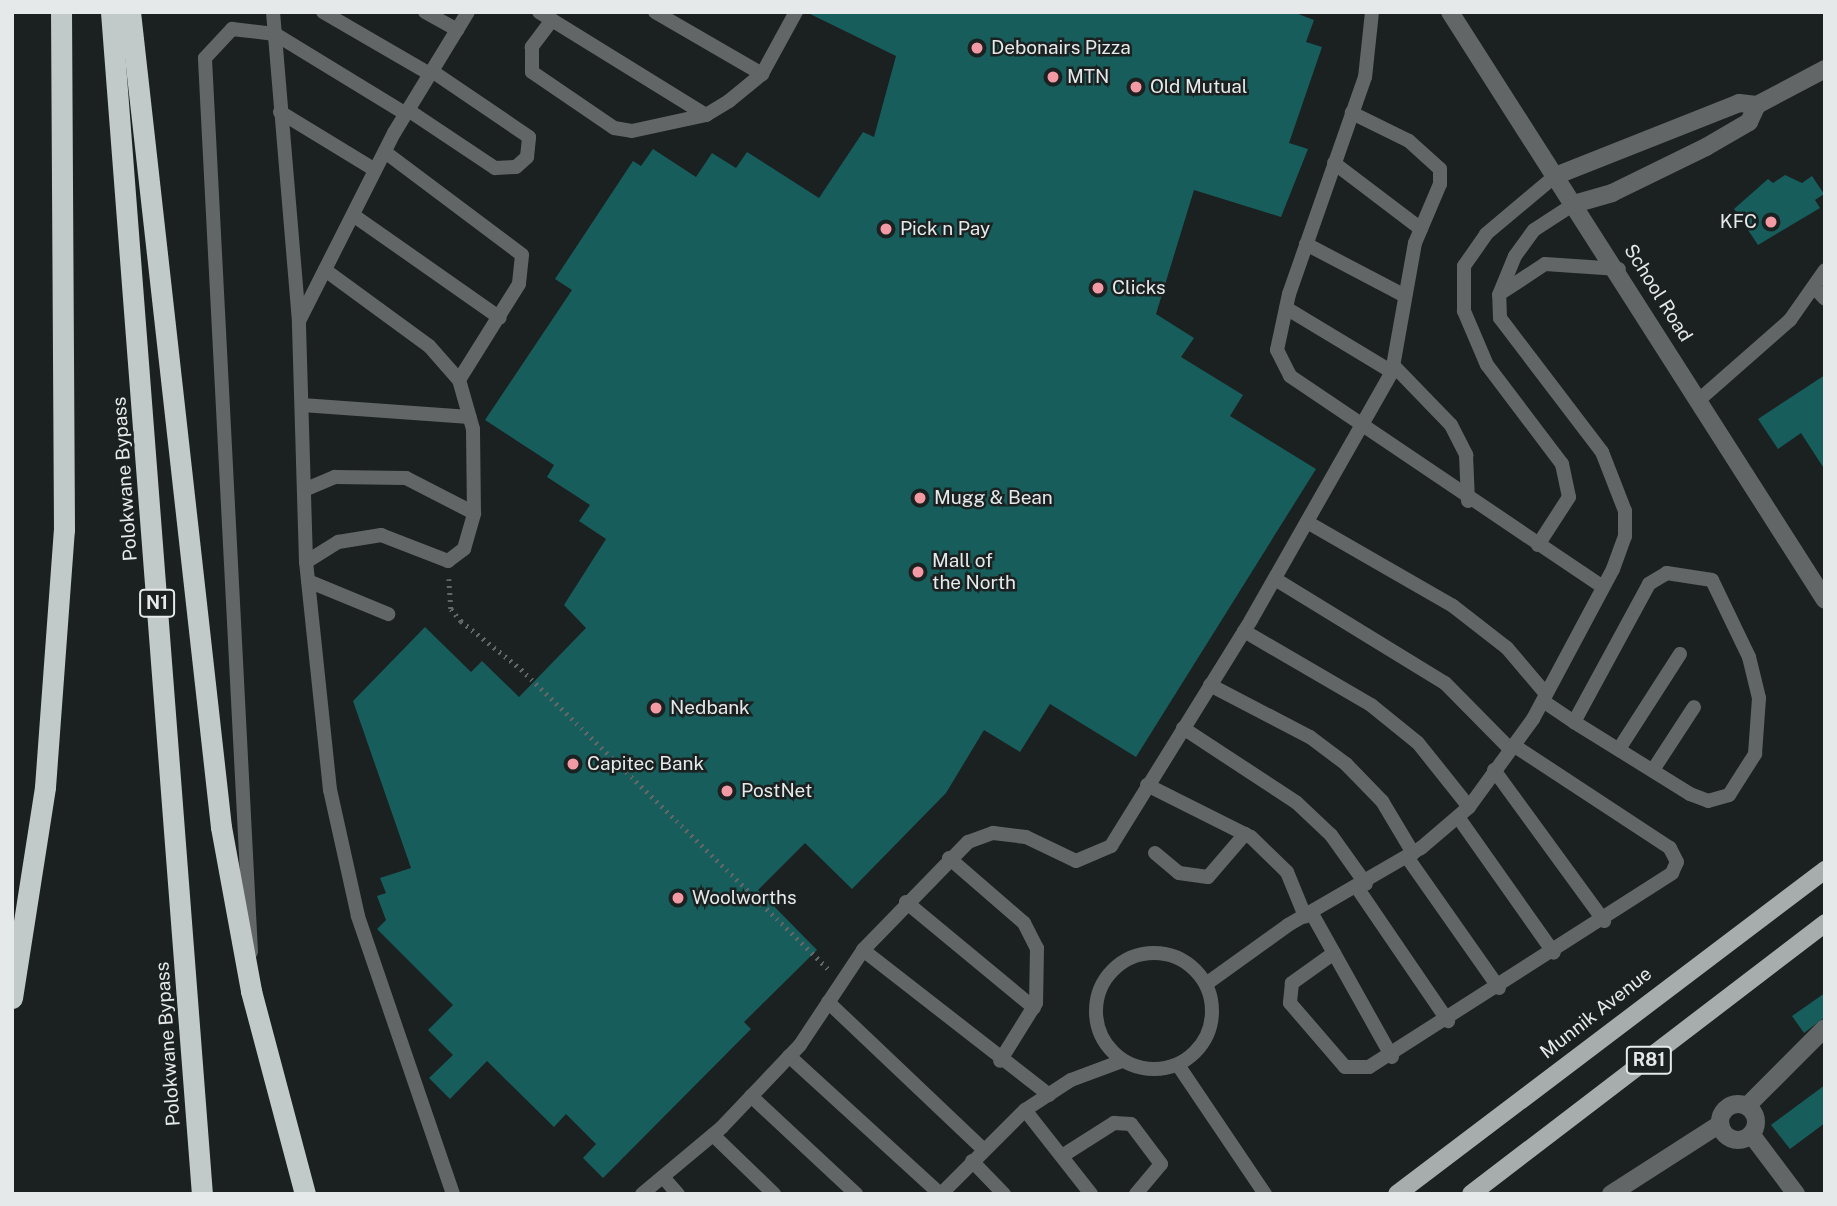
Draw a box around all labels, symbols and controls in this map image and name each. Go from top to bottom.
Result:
place label: Debonairs Pizza [991,37,1131,59]
marker: Debonairs Pizza [969,40,985,56]
place label: MTN [1067,66,1109,88]
marker: MTN [1045,69,1061,85]
place label: Old Mutual [1150,76,1247,98]
marker: Old Mutual [1128,79,1144,95]
place label: KFC [1720,211,1757,233]
marker: KFC [1763,214,1779,230]
place label: Pick n Pay [900,218,990,240]
marker: Pick n Pay [878,221,894,237]
street label: School Road [1619,240,1697,346]
place label: Clicks [1112,277,1166,299]
marker: Clicks [1090,280,1106,296]
street label: Polokwane Bypass [108,396,142,562]
place label: Mugg & Bean [934,487,1053,509]
marker: Mugg & Bean [912,490,928,506]
place label: Mall of the North [932,550,1016,594]
marker: Mall of the North [910,564,926,580]
road number: N1 [138,588,176,618]
place label: Nedbank [670,697,750,719]
marker: Nedbank [648,700,664,716]
place label: Capitec Bank [587,753,704,775]
marker: Capitec Bank [565,756,581,772]
place label: PostNet [741,780,812,802]
marker: PostNet [719,783,735,799]
place label: Woolworths [692,887,797,909]
marker: Woolworths [670,890,686,906]
street label: Polokwane Bypass [151,961,185,1127]
street label: Munnik Avenue [1536,962,1656,1064]
road number: R81 [1624,1045,1674,1074]

